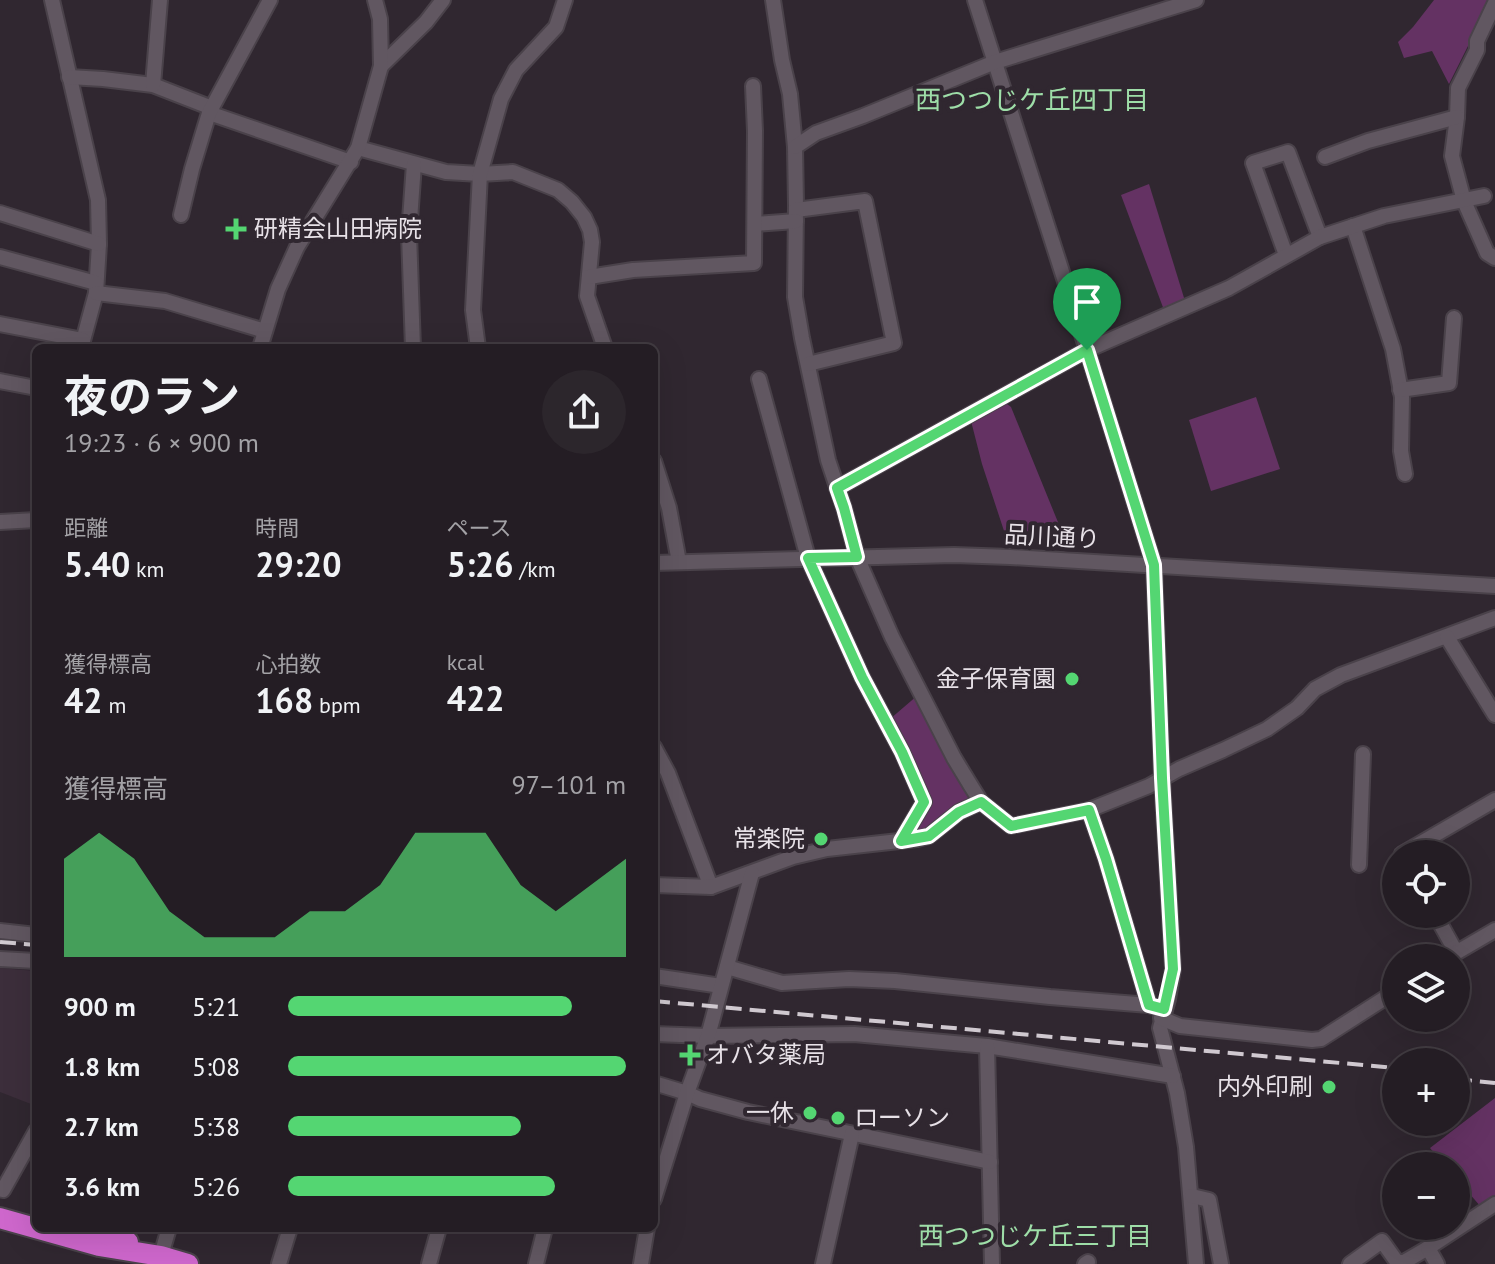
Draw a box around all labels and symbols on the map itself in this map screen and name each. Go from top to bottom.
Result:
district label: 西つつじケ丘四丁目 [915,83,1149,116]
place label: 研精会山田病院 [254,213,422,244]
marker: 研精会山田病院 [225,218,247,240]
pin [1053,268,1121,350]
street label: 品川通り [1003,519,1101,554]
place label: 金子保育園 [936,663,1056,694]
marker: 金子保育園 [1063,670,1081,688]
place label: 常楽院 [733,823,805,854]
marker: 常楽院 [812,830,830,848]
place label: オバタ薬局 [706,1039,826,1070]
marker: オバタ薬局 [681,1046,699,1064]
place label: 内外印刷 [1217,1071,1313,1102]
marker: 内外印刷 [1320,1078,1338,1096]
place label: 一休 [746,1097,794,1128]
place label: ローソン [854,1102,950,1133]
marker: 一休 [801,1104,819,1122]
marker: ローソン [829,1109,847,1127]
district label: 西つつじケ丘三丁目 [918,1219,1152,1252]

